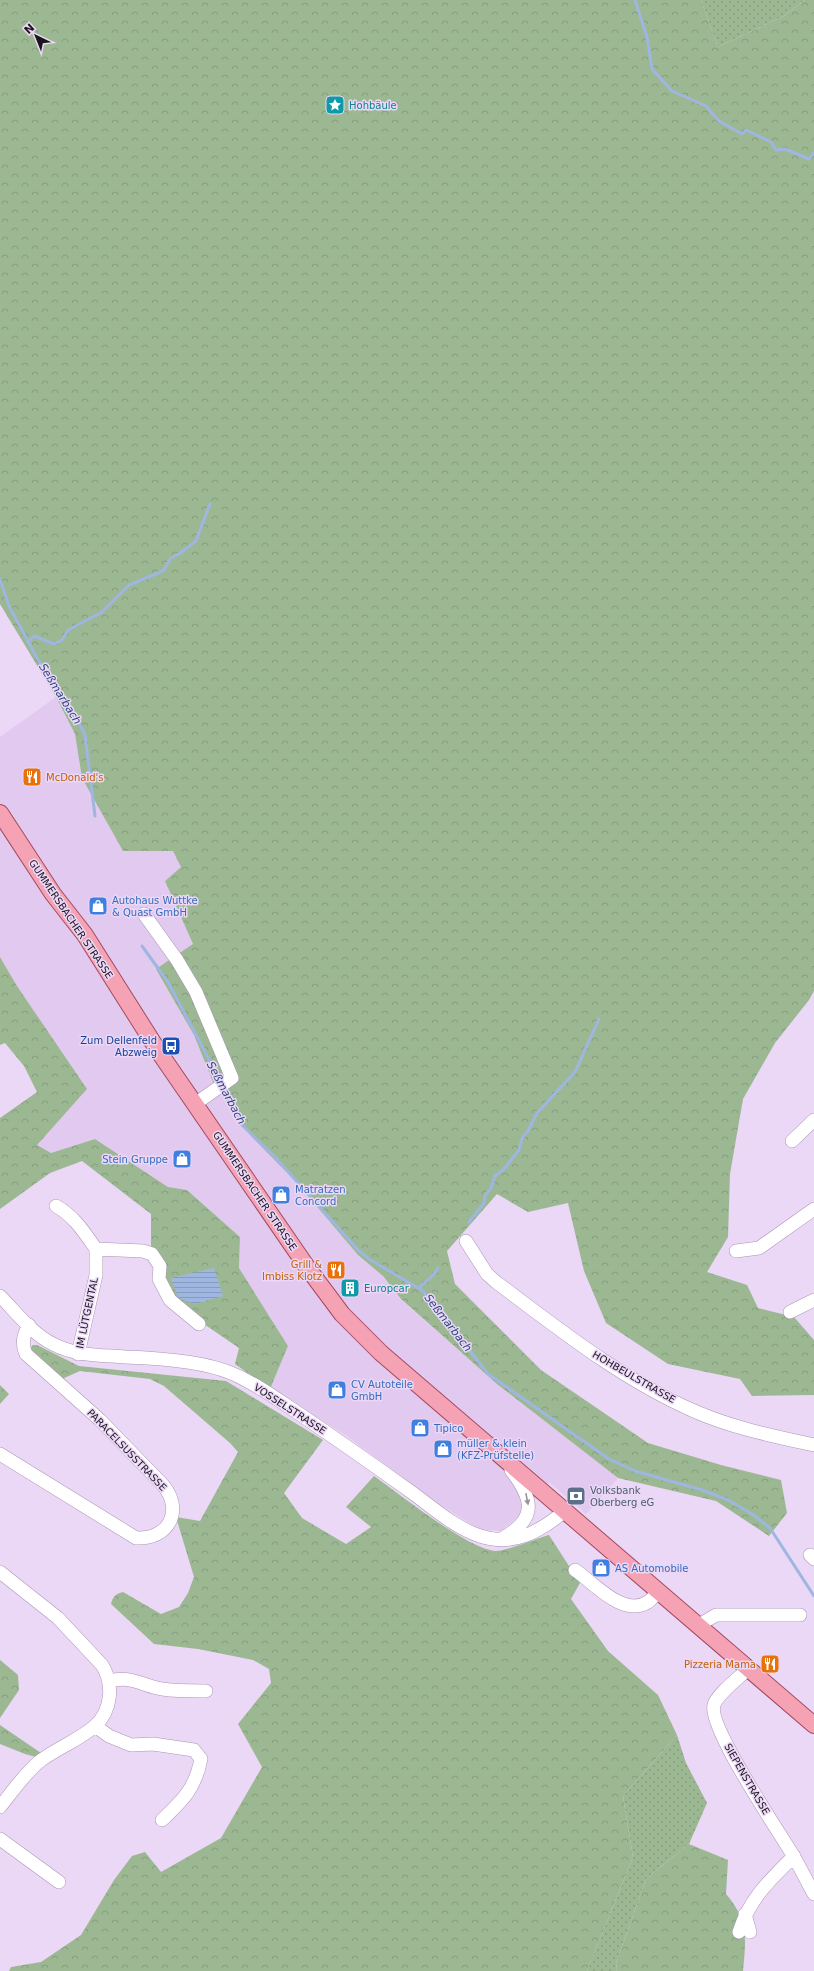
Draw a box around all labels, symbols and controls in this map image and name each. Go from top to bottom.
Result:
north arrow [16,16,56,56]
text: N [22,21,37,37]
place icon: Hohbäule [324,94,346,116]
place label: Hohbäule [349,100,397,111]
water label: Seßmarbach [36,661,84,727]
restaurant icon: McDonald's [21,766,43,788]
place label: McDonald's [46,772,104,783]
street label: GUMMERSBACHER STRASSE [27,857,115,981]
shop icon: Autohaus Wuttke & Quast GmbH [87,895,109,917]
place label: Autohaus Wuttke & Quast GmbH [112,895,198,918]
place label: Zum Dellenfeld Abzweig [80,1035,157,1058]
bus stop icon: Zum Dellenfeld Abzweig [160,1035,182,1057]
water label: Seßmarbach [204,1059,248,1127]
street label: GUMMERSBACHER STRASSE [211,1129,299,1253]
shop icon: Stein Gruppe [171,1148,193,1170]
place label: Stein Gruppe [102,1154,168,1165]
shop icon: Matratzen Concord [270,1184,292,1206]
place label: Matratzen Concord [295,1184,346,1207]
place label: Grill & Imbiss Klotz [262,1259,322,1282]
restaurant icon: Grill & Imbiss Klotz [325,1259,347,1281]
street label: IM LÜTGENTAL [73,1276,100,1350]
building icon: Europcar [339,1277,361,1299]
place label: Europcar [364,1283,410,1294]
water label: Seßmarbach [422,1292,475,1354]
street label: HOHBEULSTRASSE [591,1349,677,1405]
shop icon: CV Autoteile GmbH [326,1379,348,1401]
place label: CV Autoteile GmbH [351,1379,413,1402]
street label: VOSSELSTRASSE [252,1382,328,1436]
street label: PARACELSUSSTRASSE [85,1407,169,1493]
shop icon: Tipico [409,1417,431,1439]
place label: Tipico [433,1423,463,1434]
shop icon: müller & klein (KFZ-Prüfstelle) [432,1438,454,1460]
place label: müller & klein (KFZ-Prüfstelle) [457,1438,534,1461]
bank icon: Volksbank Oberberg eG [565,1485,587,1507]
place label: Volksbank Oberberg eG [590,1485,654,1508]
one-way arrow [524,1493,530,1505]
shop icon: AS Automobile [590,1557,612,1579]
place label: AS Automobile [615,1563,689,1574]
restaurant icon: Pizzeria Mama [759,1653,781,1675]
place label: Pizzeria Mama [684,1659,756,1670]
street label: SIEPENSTRASSE [722,1741,772,1817]

